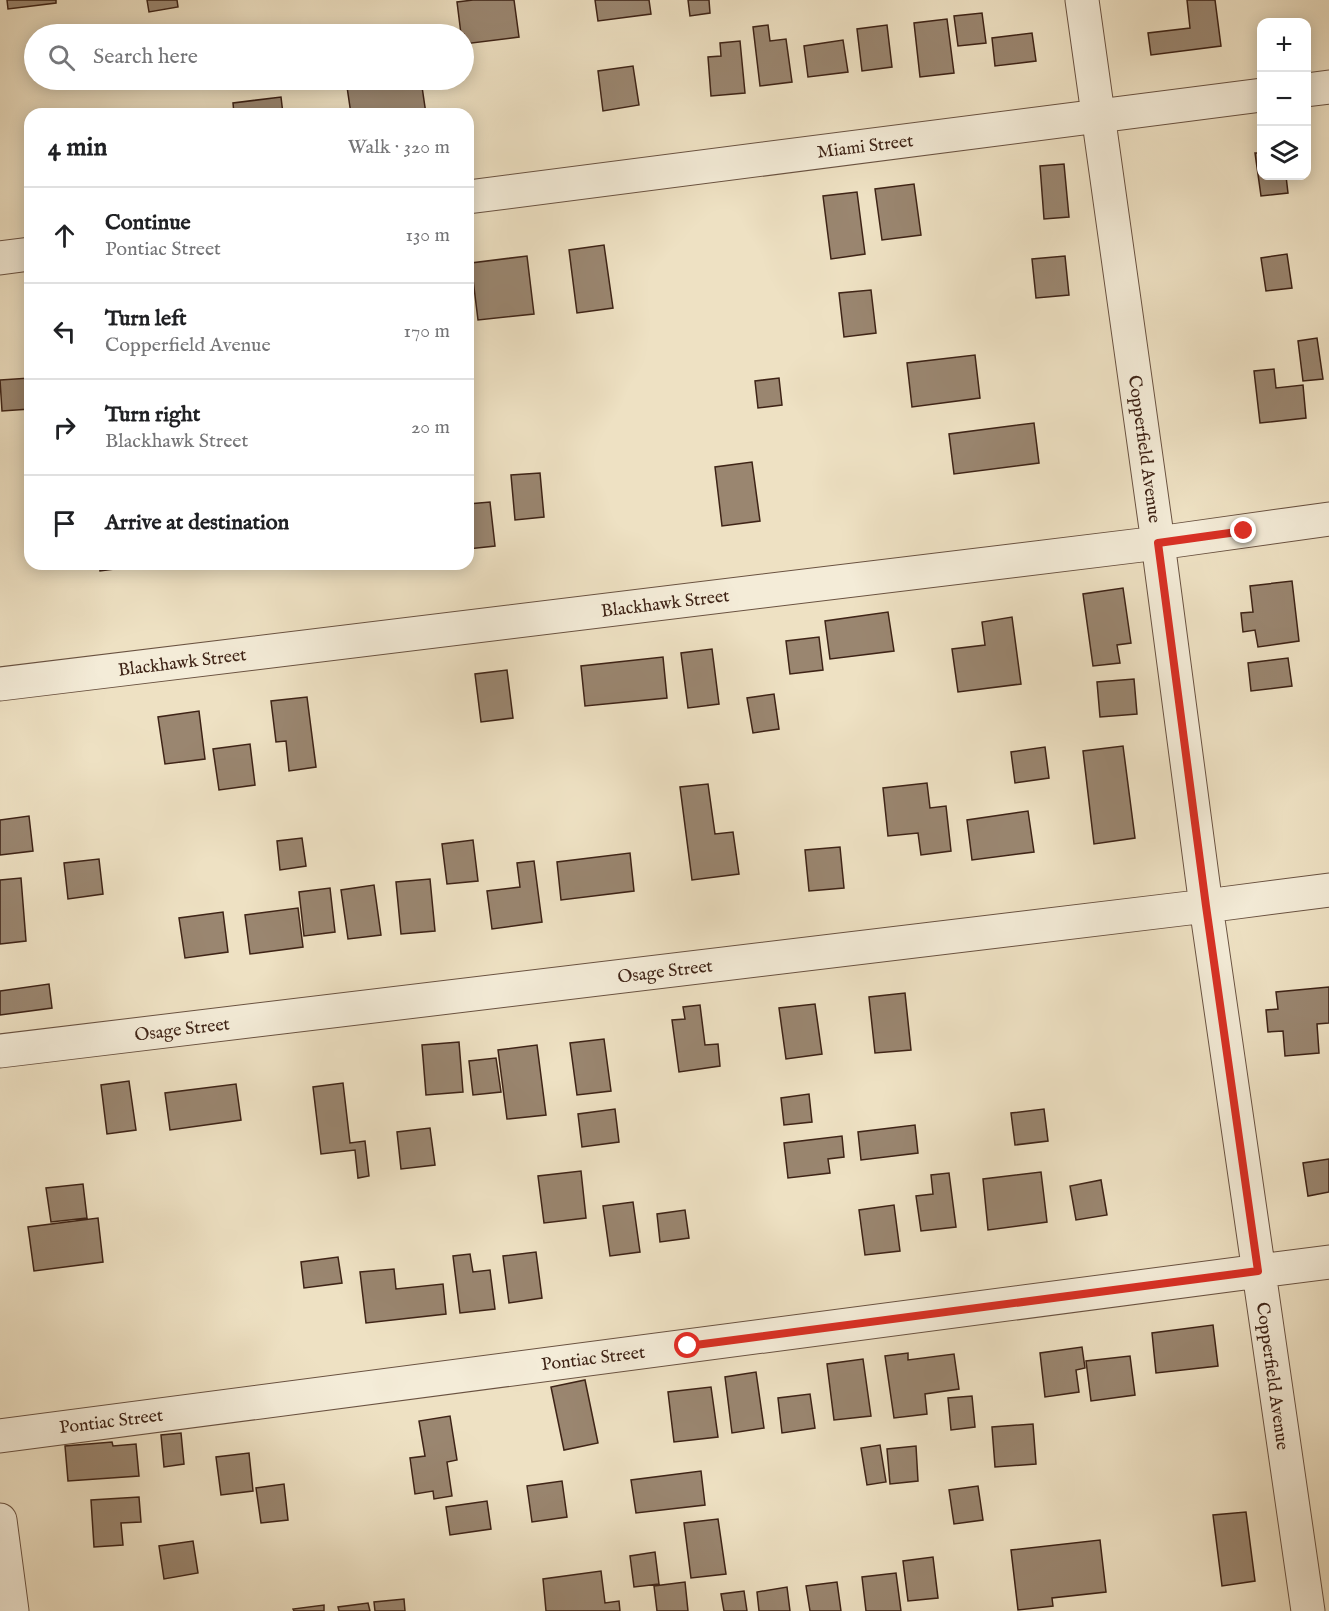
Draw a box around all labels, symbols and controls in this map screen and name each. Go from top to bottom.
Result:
map controls [1257,18,1311,180]
button: + [1257,18,1311,72]
search box [24,24,474,90]
icon: search [45,41,78,74]
text: Search here [93,43,198,71]
button: − [1257,72,1311,126]
button: layers [1257,126,1311,180]
street label: Miami Street [816,130,915,165]
text: 4 min [48,131,107,164]
text: Walk · 320 m [348,135,450,160]
text: Continue [105,209,191,237]
icon: ahead [48,219,81,252]
text: 130 m [405,223,450,248]
text: Pontiac Street [105,237,221,262]
text: Turn left [105,305,187,333]
icon: left [48,315,81,348]
text: 170 m [404,319,450,344]
text: Copperfield Avenue [105,333,271,358]
street label: Copperfield Avenue [1122,374,1165,525]
text: Turn right [105,401,200,429]
icon: right [48,411,81,444]
text: 20 m [411,415,450,440]
text: Blackhawk Street [105,429,248,454]
icon: arrive [48,507,81,540]
text: Arrive at destination [105,509,289,537]
route end [1230,517,1256,543]
street label: Blackhawk Street [600,585,731,624]
street label: Blackhawk Street [117,644,248,683]
street label: Osage Street [616,955,714,990]
street label: Osage Street [133,1013,231,1048]
street label: Copperfield Avenue [1250,1301,1293,1452]
route start [674,1332,700,1358]
street label: Pontiac Street [540,1342,646,1377]
street label: Pontiac Street [58,1405,164,1440]

